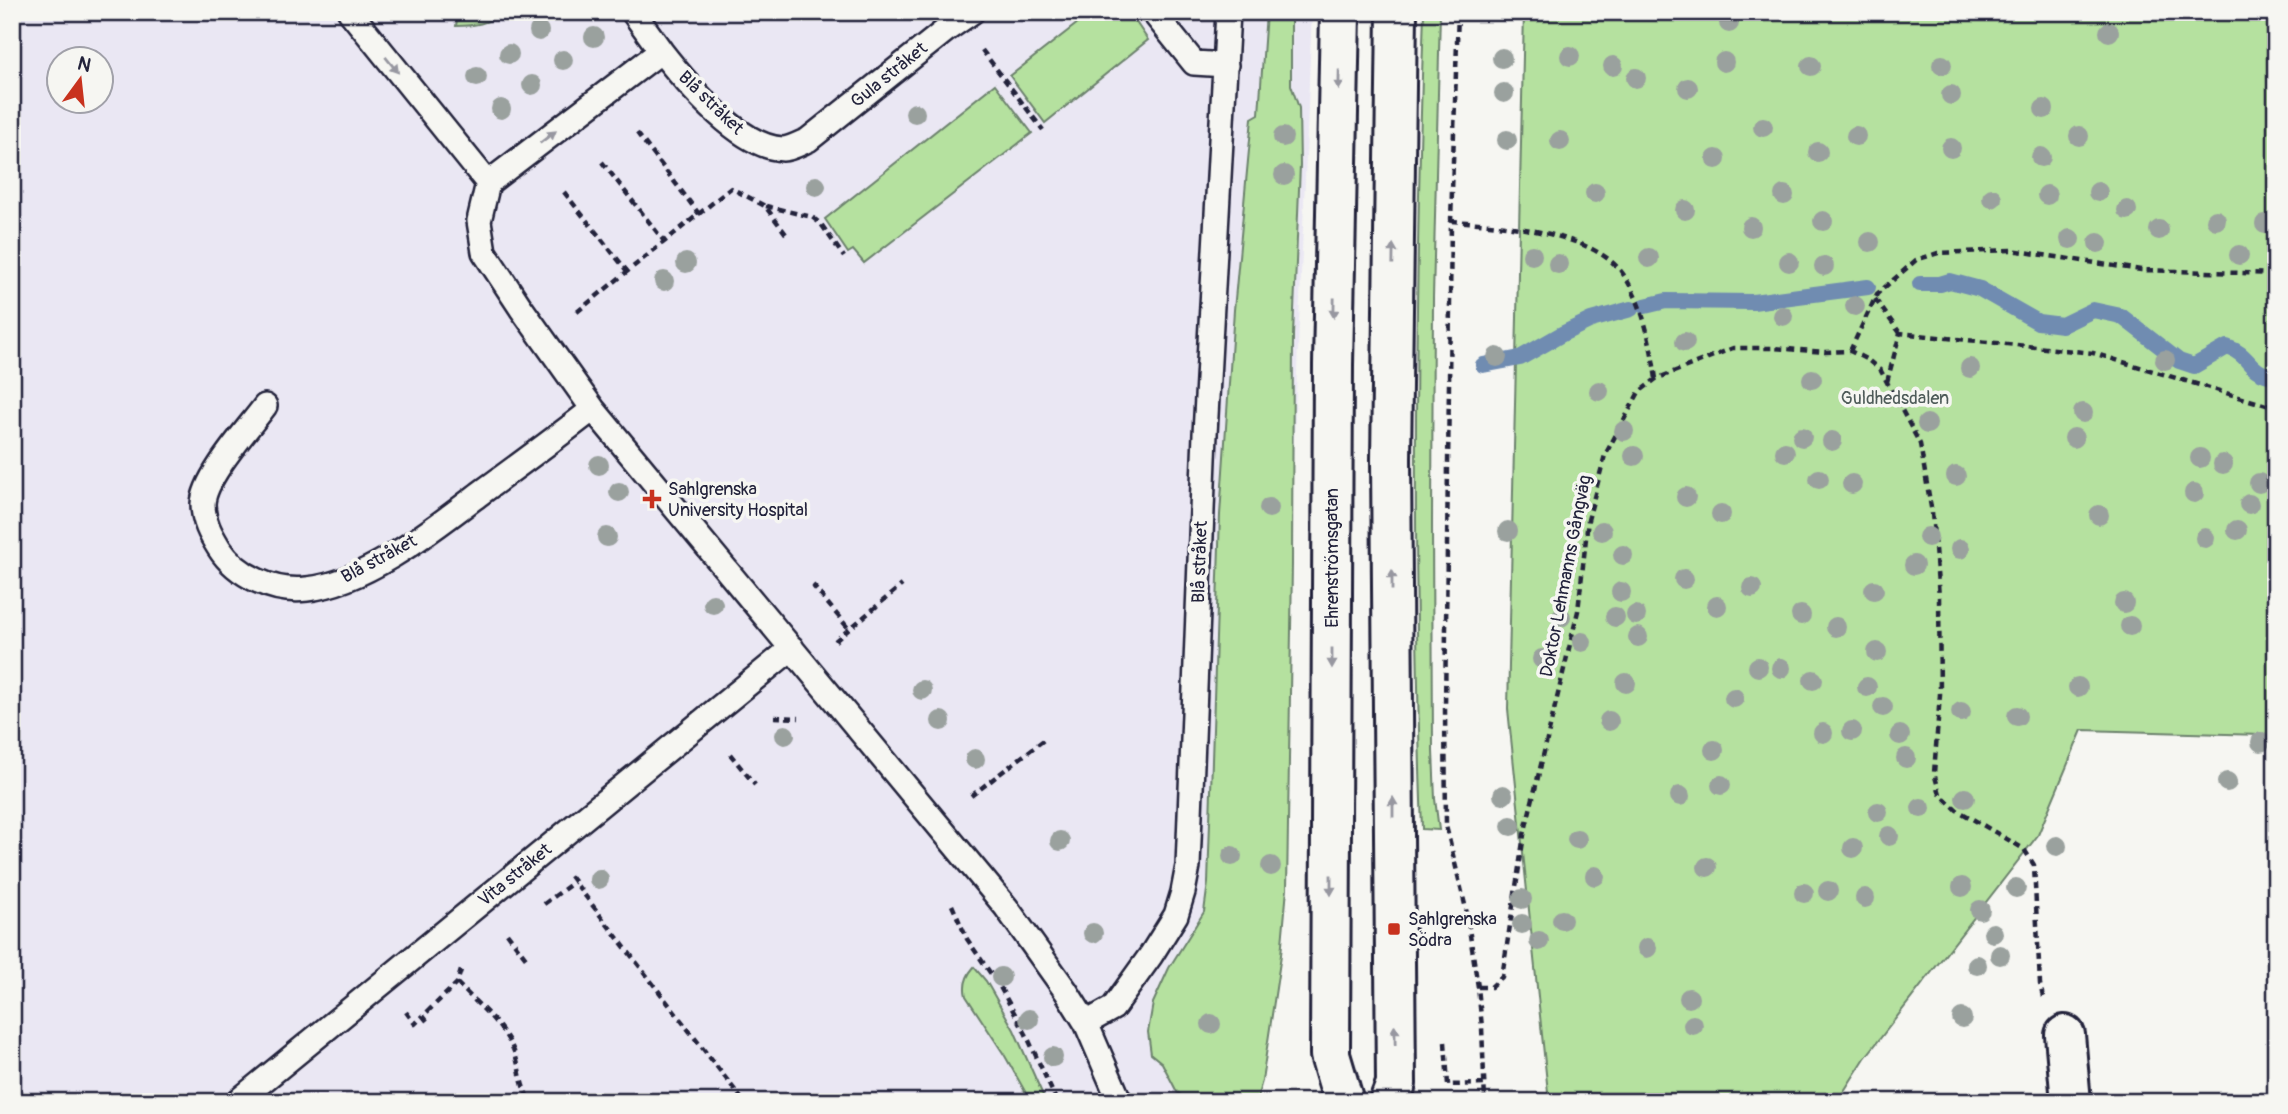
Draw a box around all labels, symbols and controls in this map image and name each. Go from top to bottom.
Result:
street label: Gula stråket [846,37,933,113]
north arrow [46,46,116,116]
text: N [75,51,94,78]
one-way arrow [385,56,400,74]
street label: Blå stråket [673,66,749,140]
one-way arrow [1333,70,1344,92]
one-way arrow [539,129,557,144]
one-way arrow [1387,243,1399,265]
one-way arrow [1329,297,1340,319]
park label: Guldhedsdalen [1841,387,1949,410]
street label: Doktor Lehmanns Gångväg [1535,473,1597,679]
place label: Sahlgrenska University Hospital [668,478,808,522]
street label: Ehrenströmsgatan [1321,488,1344,628]
marker: Sahlgrenska University Hospital [642,489,662,509]
street label: Blå stråket [1187,520,1213,604]
street label: Blå stråket [337,529,421,588]
one-way arrow [1386,568,1397,590]
one-way arrow [1326,647,1338,669]
one-way arrow [1387,796,1399,818]
street label: Vita stråket [473,838,557,912]
one-way arrow [1325,875,1337,897]
place label: Sahlgrenska Södra [1408,908,1497,952]
marker: Sahlgrenska Södra [1386,921,1402,937]
one-way arrow [1389,1023,1401,1045]

